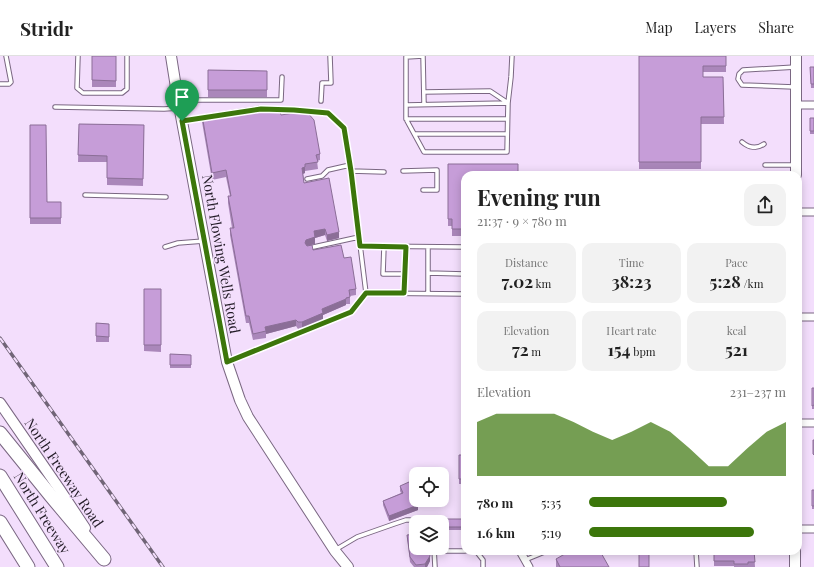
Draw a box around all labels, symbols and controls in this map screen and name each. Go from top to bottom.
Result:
text: Stridr [20,15,73,41]
text: Map [645,18,673,37]
text: Layers [695,18,736,37]
text: Share [758,18,794,37]
pin [165,80,199,121]
icon: arrive [171,86,193,108]
street label: North Flowing Wells Road [198,173,245,335]
text: Evening run [477,182,601,212]
button: share [744,184,786,226]
text: 21:37 · 9 × 780 m [477,212,567,229]
text: Distance [505,255,548,270]
text: Time [619,255,644,270]
text: Pace [725,255,748,270]
text: 7.02 [502,270,533,292]
text: 38:23 [612,270,651,292]
text: 5:28 [710,270,741,292]
text: km [533,276,551,291]
text: /km [741,276,763,291]
text: Elevation [504,323,549,338]
text: Heart rate [606,323,657,338]
text: kcal [727,323,746,338]
text: 72 [512,338,529,360]
text: 154 [607,338,631,360]
text: 521 [725,338,748,360]
text: m [529,344,541,359]
text: bpm [631,344,656,359]
text: Elevation [477,383,531,400]
text: 231–237 m [730,383,786,400]
street label: North Freeway Road [21,415,107,531]
map controls [409,467,449,555]
button: locate [409,467,449,507]
street label: North Freeway [10,469,74,557]
text: 780 m [477,494,513,511]
text: 5:35 [541,494,561,511]
button: layers [409,515,449,555]
text: 1.6 km [477,524,515,541]
text: 5:19 [541,524,561,541]

